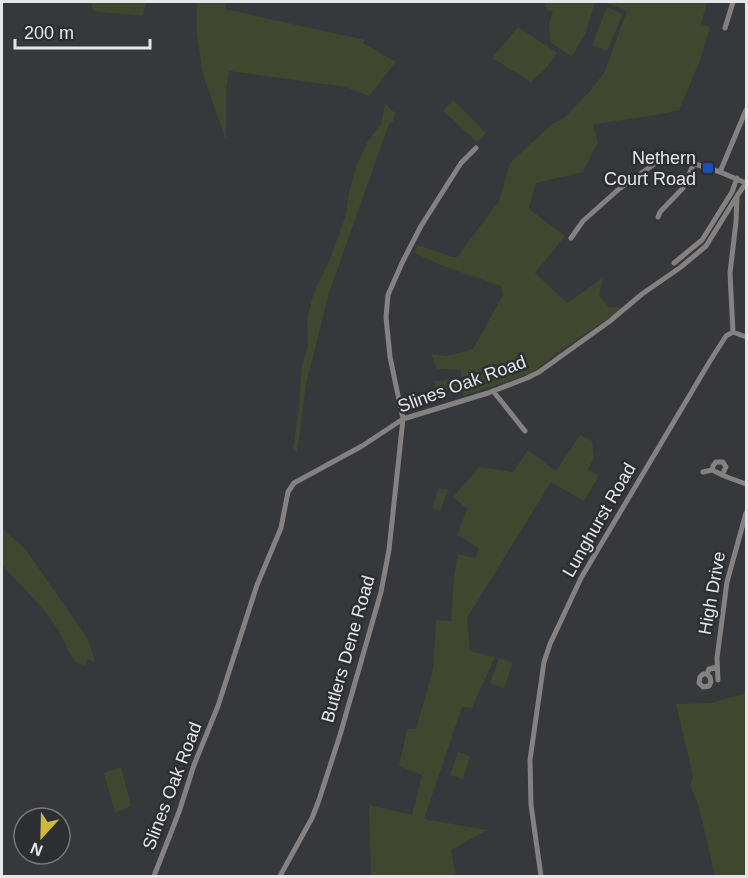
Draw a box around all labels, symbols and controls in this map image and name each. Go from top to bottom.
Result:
scale bar [15,12,150,50]
text: 200 m [24,23,74,43]
place label: Nethern Court Road [604,148,696,189]
marker: Nethern Court Road [701,161,715,175]
street label: Slines Oak Road [395,352,529,416]
street label: Lunghurst Road [558,460,640,580]
street label: High Drive [695,550,729,636]
street label: Butlers Dene Road [317,573,379,725]
street label: Slines Oak Road [138,719,206,853]
north arrow [12,806,72,866]
text: N [28,839,45,859]

